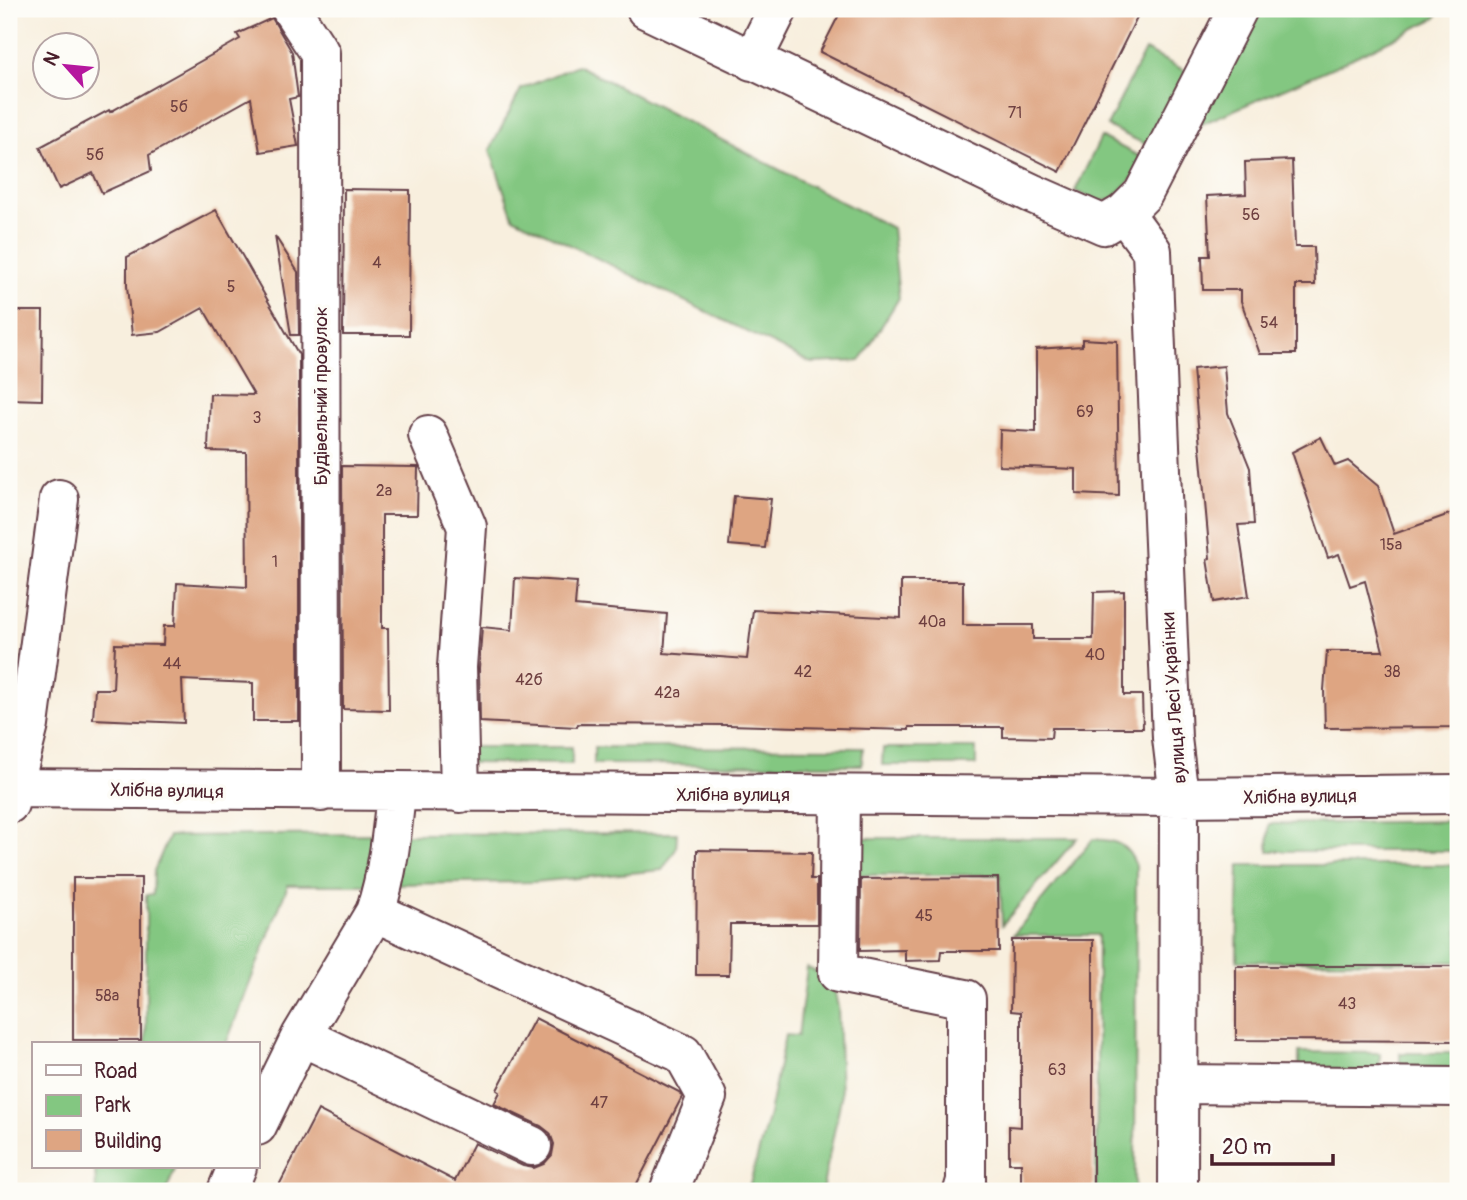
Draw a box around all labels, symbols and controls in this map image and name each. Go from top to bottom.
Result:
north arrow [32,32,102,102]
text: N [38,47,65,70]
house number: 5б [170,97,188,117]
house number: 71 [1008,103,1022,123]
house number: 5б [86,145,104,165]
house number: 56 [1242,205,1260,225]
house number: 4 [372,253,382,273]
house number: 5 [227,277,235,297]
street label: Будівельний провулок [309,306,333,486]
house number: 54 [1260,313,1278,333]
house number: 69 [1076,402,1094,422]
house number: 3 [253,408,262,428]
house number: 2а [376,481,392,501]
house number: 15а [1380,535,1402,555]
house number: 1 [272,552,278,572]
street label: вулиця Лесі Українки [1156,611,1192,785]
house number: 40а [918,612,946,632]
house number: 40 [1085,645,1105,665]
house number: 44 [163,654,181,674]
house number: 42 [794,662,812,682]
house number: 38 [1384,662,1401,682]
house number: 42б [515,670,543,690]
house number: 42а [654,683,680,703]
street label: Хлібна вулиця [110,778,224,804]
street label: Хлібна вулиця [676,783,790,807]
street label: Хлібна вулиця [1243,784,1357,810]
house number: 45 [915,906,933,926]
house number: 58а [95,986,119,1006]
house number: 43 [1338,994,1356,1014]
legend [32,1042,259,1168]
text: Road [94,1058,138,1085]
house number: 63 [1048,1060,1066,1080]
text: Park [94,1092,131,1119]
house number: 47 [590,1093,608,1113]
scale bar [1212,1123,1332,1167]
text: Building [94,1128,161,1155]
text: 20 m [1222,1134,1271,1161]

